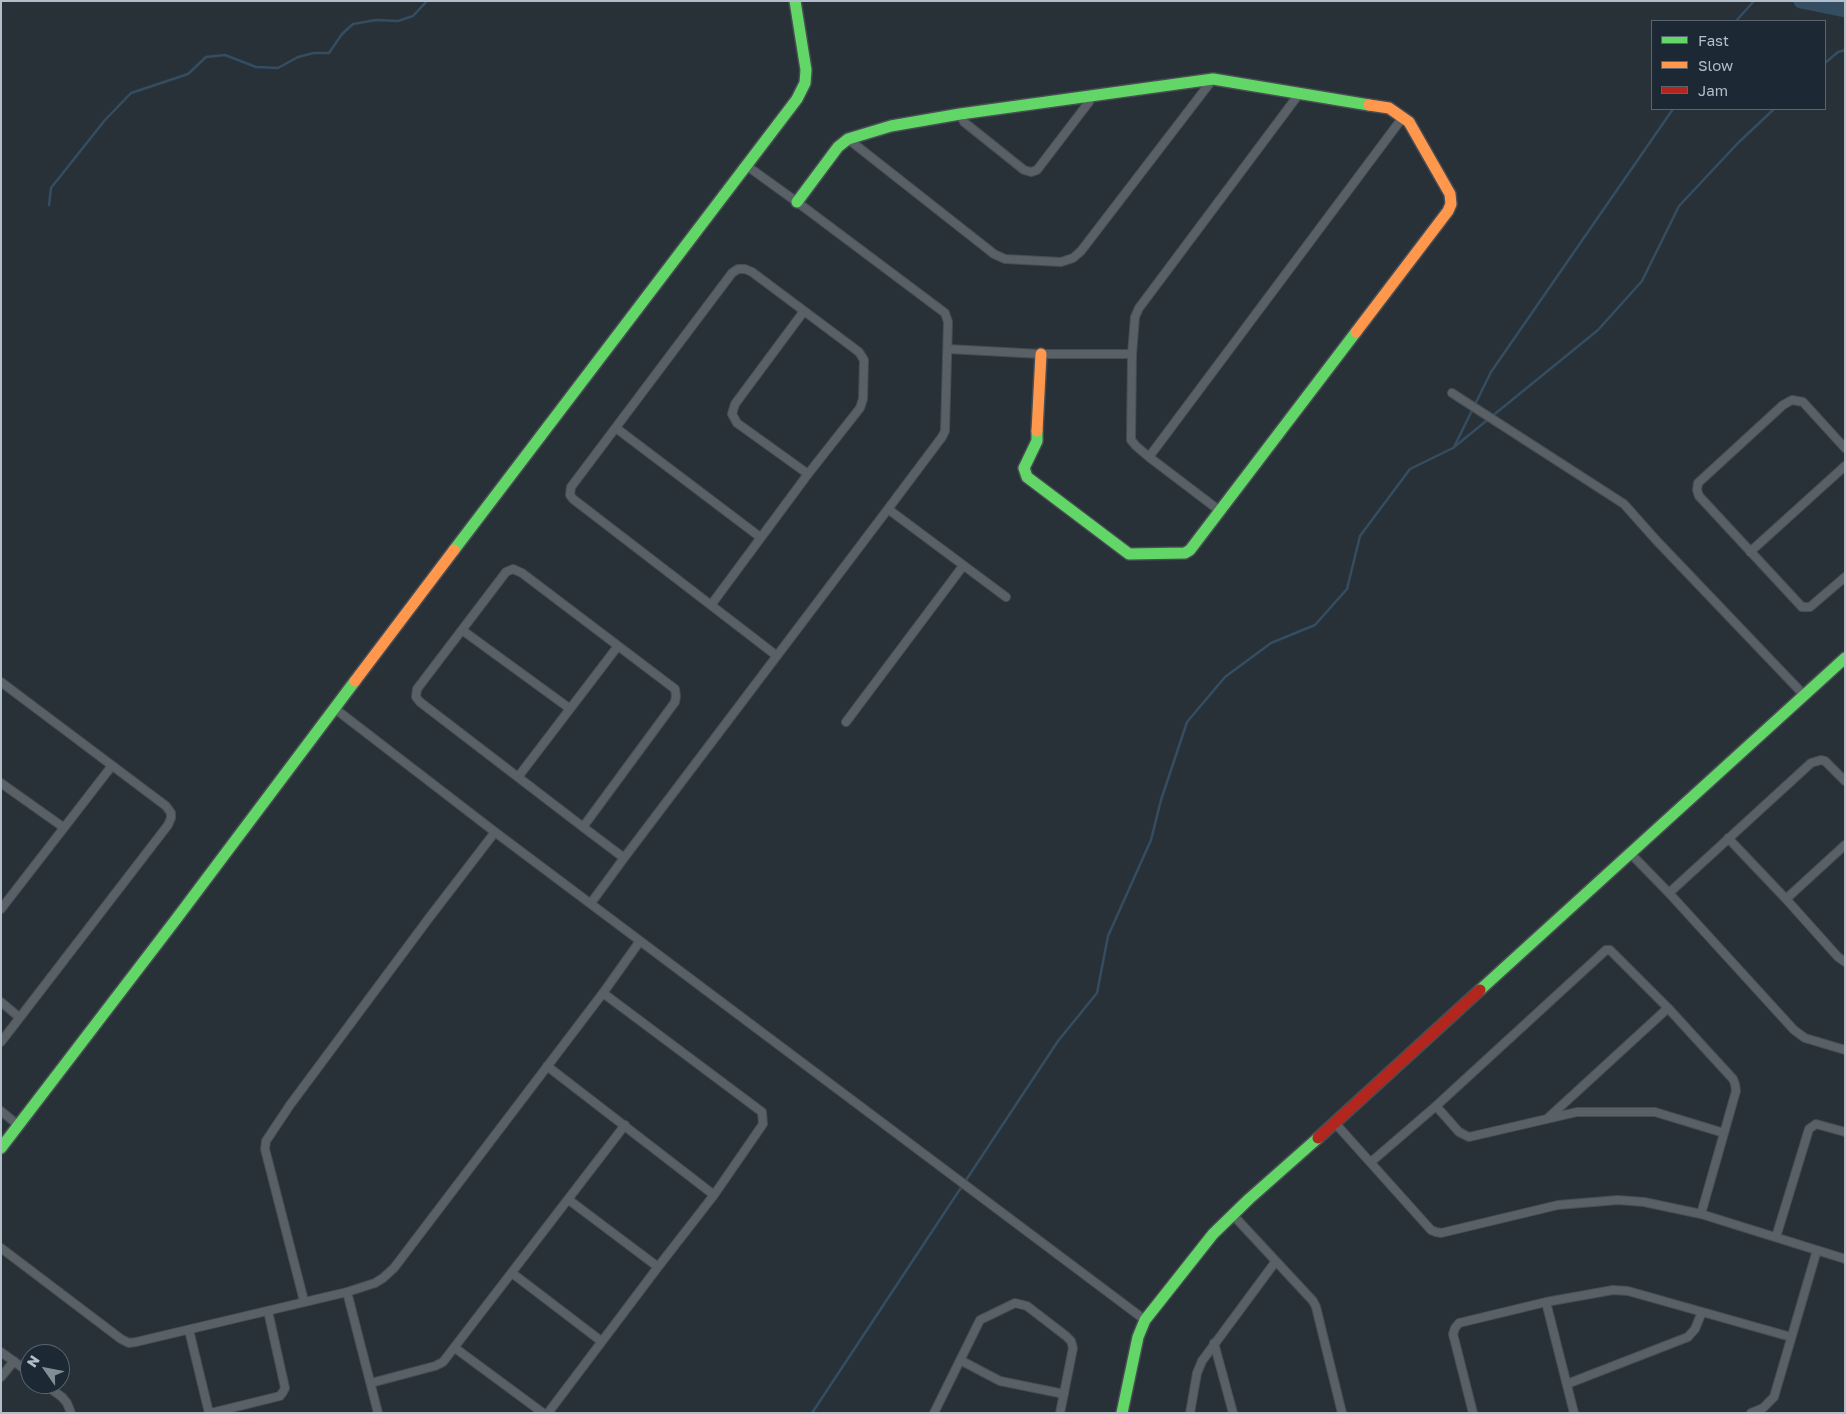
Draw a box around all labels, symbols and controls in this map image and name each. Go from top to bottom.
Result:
legend [1651,20,1826,110]
text: Fast [1698,31,1729,49]
text: Slow [1698,56,1733,74]
text: Jam [1698,81,1728,99]
north arrow [20,1344,70,1394]
text: N [23,1352,43,1370]

